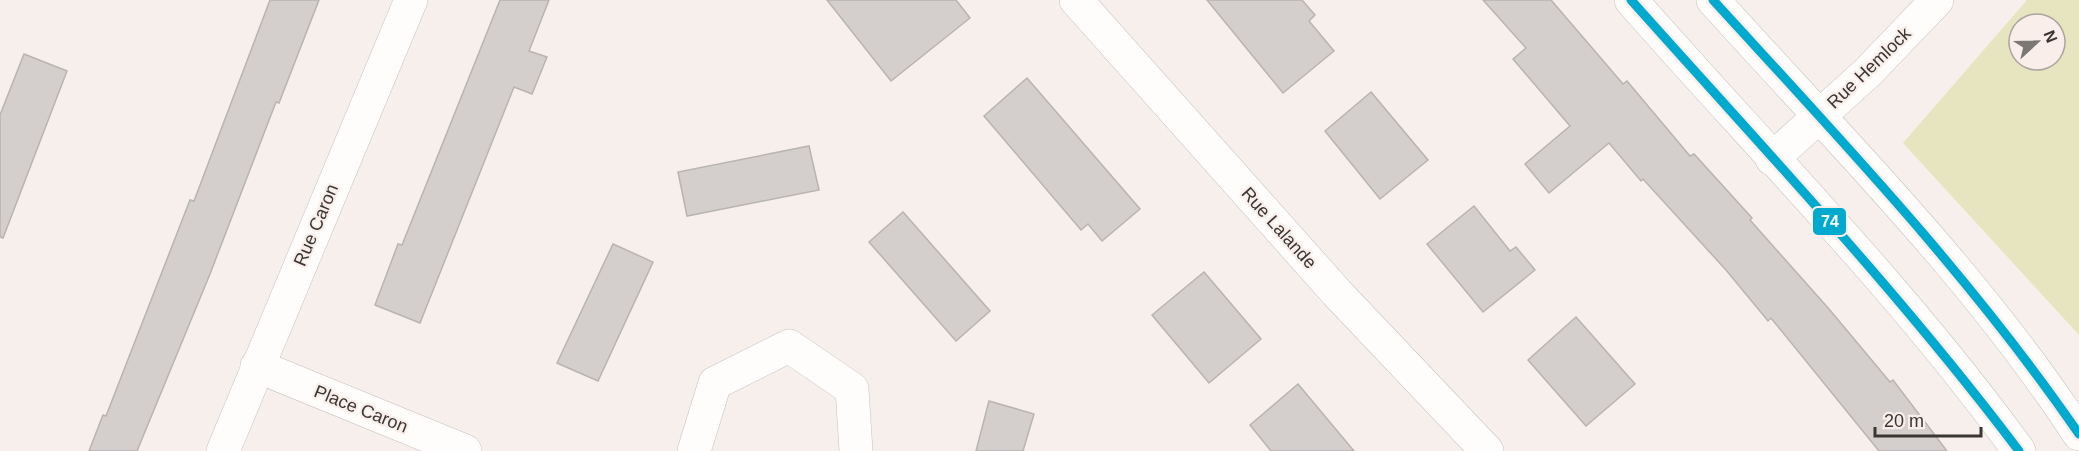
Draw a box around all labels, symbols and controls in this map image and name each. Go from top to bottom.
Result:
north arrow [2007,12,2067,72]
street label: Rue Hemlock [1823,23,1916,113]
text: N [2040,28,2060,45]
street label: Rue Caron [290,181,342,269]
street label: Rue Lalande [1237,183,1321,273]
line badge: 74 [1812,207,1847,236]
text: 74 [1821,213,1839,230]
street label: Place Caron [311,381,411,437]
scale bar [1875,400,1982,438]
text: 20 m [1884,411,1924,431]

